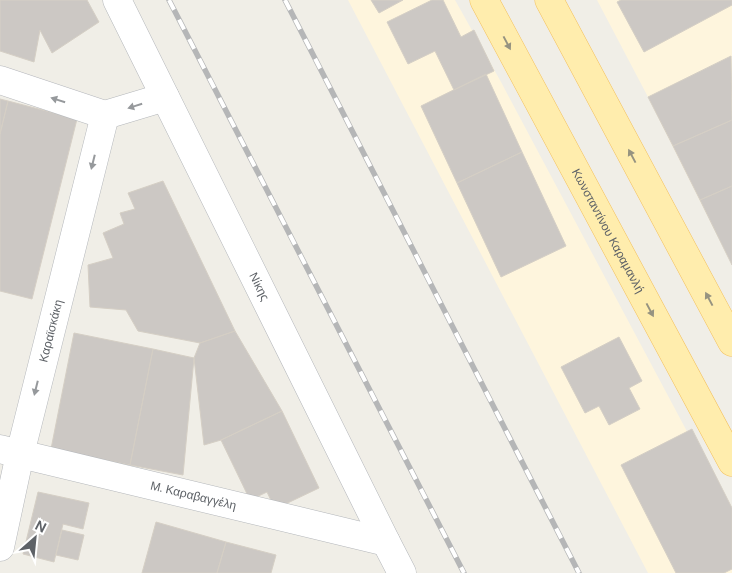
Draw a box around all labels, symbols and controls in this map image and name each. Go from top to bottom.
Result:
one-way arrow [503,36,511,50]
one-way arrow [51,95,66,103]
one-way arrow [127,102,142,110]
one-way arrow [628,148,636,163]
one-way arrow [89,154,97,170]
street label: Κωνσταντίνου Καραμανλή [568,166,648,296]
street label: Νίκης [245,270,273,304]
one-way arrow [705,292,713,306]
street label: Καραϊσκάκη [35,298,66,364]
one-way arrow [646,302,654,317]
one-way arrow [32,380,40,395]
street label: Μ. Καραβαγγέλη [149,478,238,514]
north arrow [10,513,60,563]
text: N [32,516,50,537]

